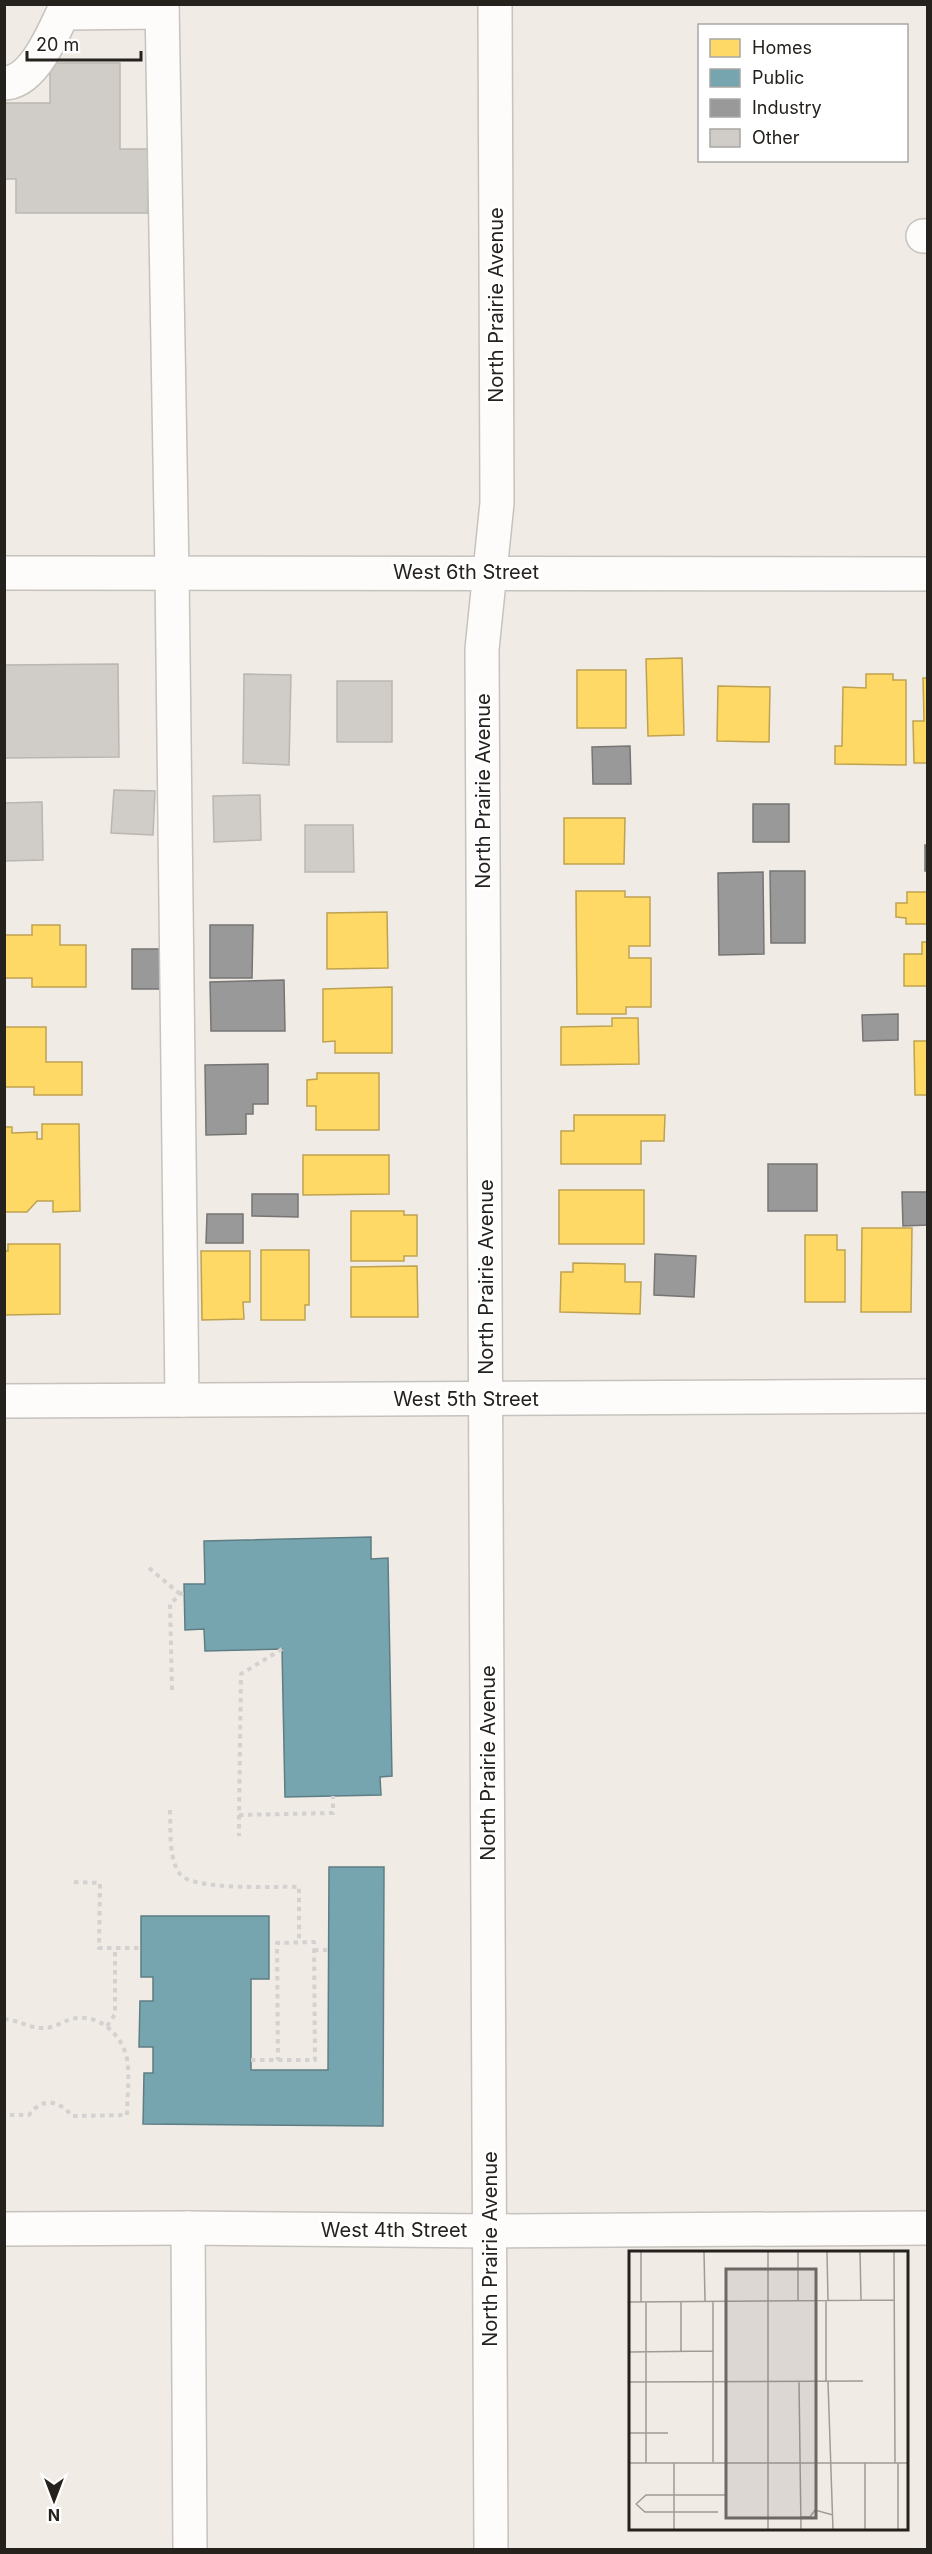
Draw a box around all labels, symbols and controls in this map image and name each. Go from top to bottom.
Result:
scale bar [27,24,141,62]
legend [698,24,908,162]
text: 20 m [36,34,79,55]
text: Homes [752,37,812,58]
text: Public [752,67,804,88]
text: Industry [752,97,822,118]
text: Other [752,127,800,148]
street label: North Prairie Avenue [484,207,508,403]
street label: West 6th Street [393,560,539,584]
street label: North Prairie Avenue [471,693,495,889]
street label: North Prairie Avenue [474,1179,498,1375]
street label: West 5th Street [393,1387,539,1411]
street label: North Prairie Avenue [476,1665,500,1861]
street label: North Prairie Avenue [478,2151,502,2347]
street label: West 4th Street [321,2218,468,2242]
inset map [629,2251,908,2530]
north arrow [24,2470,84,2530]
text: N [48,2505,60,2525]

